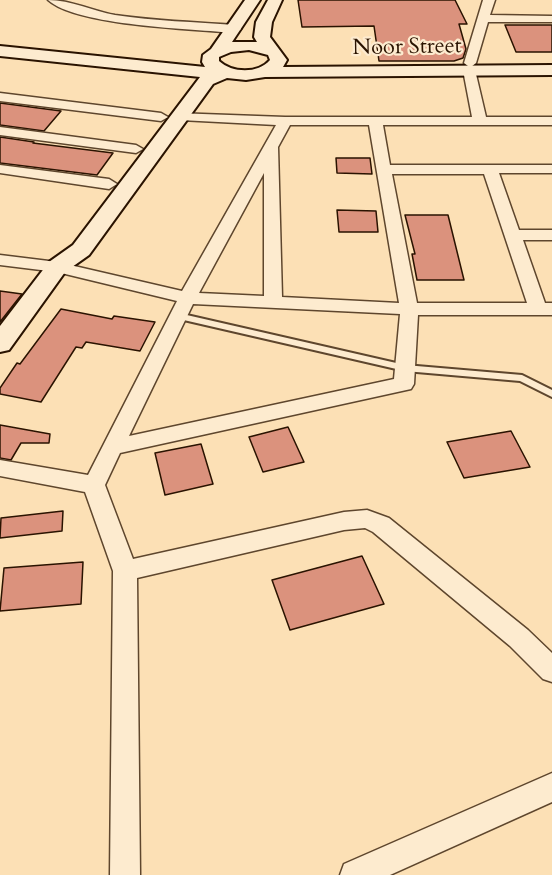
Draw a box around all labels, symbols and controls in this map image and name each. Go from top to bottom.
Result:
street label: Noor Street [352,34,462,62]

